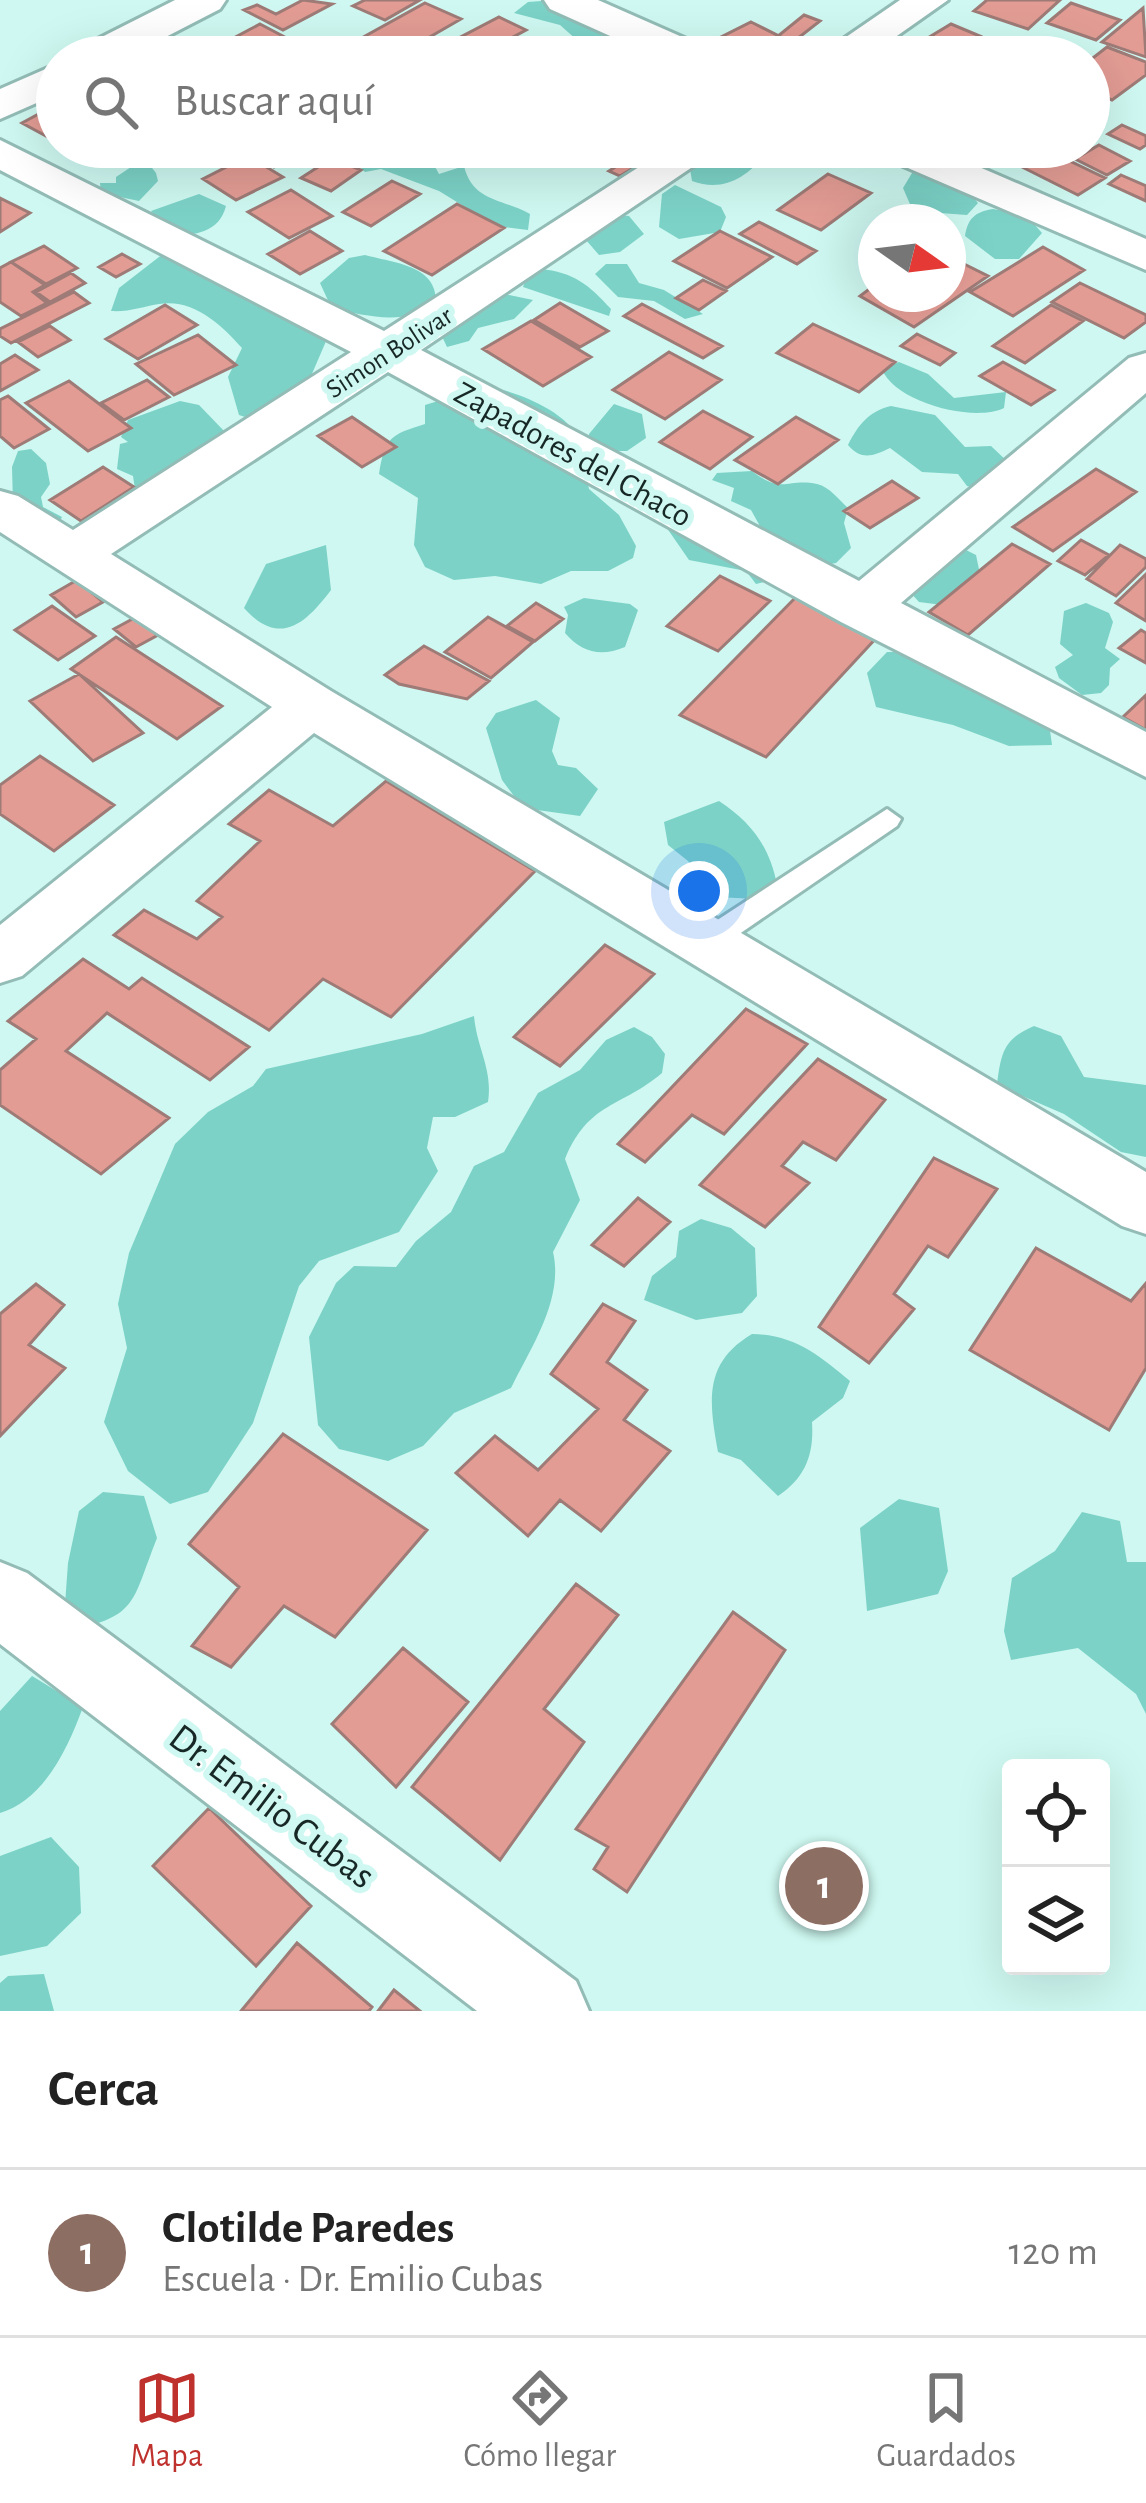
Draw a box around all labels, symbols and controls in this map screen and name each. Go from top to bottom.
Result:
search box [36,36,1110,168]
icon: search [78,69,144,135]
text: Buscar aquí [174,79,374,124]
north arrow [858,204,966,312]
street label: Simon Bolivar [321,302,458,403]
street label: Zapadores del Chaco [449,376,697,534]
your location [669,861,729,921]
street label: Dr. Emilio Cubas [162,1717,381,1897]
map controls [1002,1759,1110,1975]
button: locate [1002,1759,1110,1867]
pin: 1 [785,1841,863,1931]
button: layers [1002,1867,1110,1975]
text: Cerca [48,2064,159,2115]
text: Clotilde Paredes [162,2206,454,2251]
text: 1 [80,2233,94,2272]
text: 120 m [1009,2233,1098,2272]
text: Escuela · Dr. Emilio Cubas [162,2260,543,2299]
tab: Mapa [130,2365,203,2477]
tab: Cómo llegar [463,2365,616,2477]
tab: Guardados [877,2365,1016,2477]

